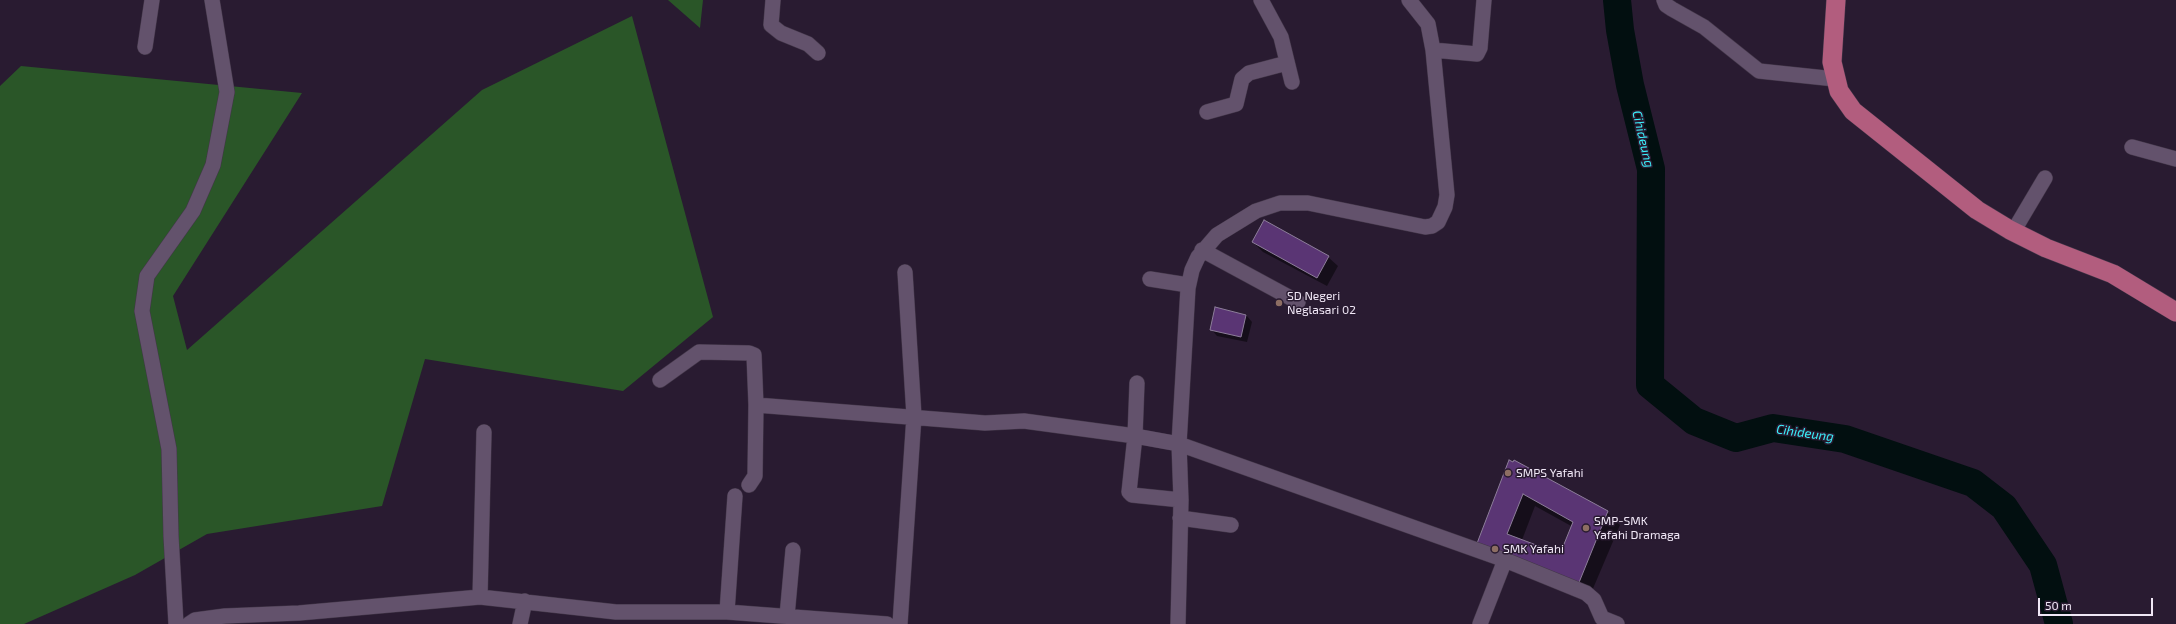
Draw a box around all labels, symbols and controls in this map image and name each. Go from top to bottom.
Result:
water label: Cihideung [1629,109,1657,169]
place label: SD Negeri Neglasari 02 [1287,289,1356,317]
marker: SD Negeri Neglasari 02 [1274,298,1284,308]
water label: Cihideung [1775,421,1835,445]
place label: SMPS Yafahi [1516,466,1584,480]
marker: SMPS Yafahi [1503,468,1513,478]
place label: SMP-SMK Yafahi Dramaga [1594,514,1680,542]
marker: SMP-SMK Yafahi Dramaga [1581,523,1591,533]
place label: SMK Yafahi [1503,542,1564,556]
marker: SMK Yafahi [1490,544,1500,554]
scale bar [2040,590,2155,616]
text: 50 m [2045,598,2072,612]

